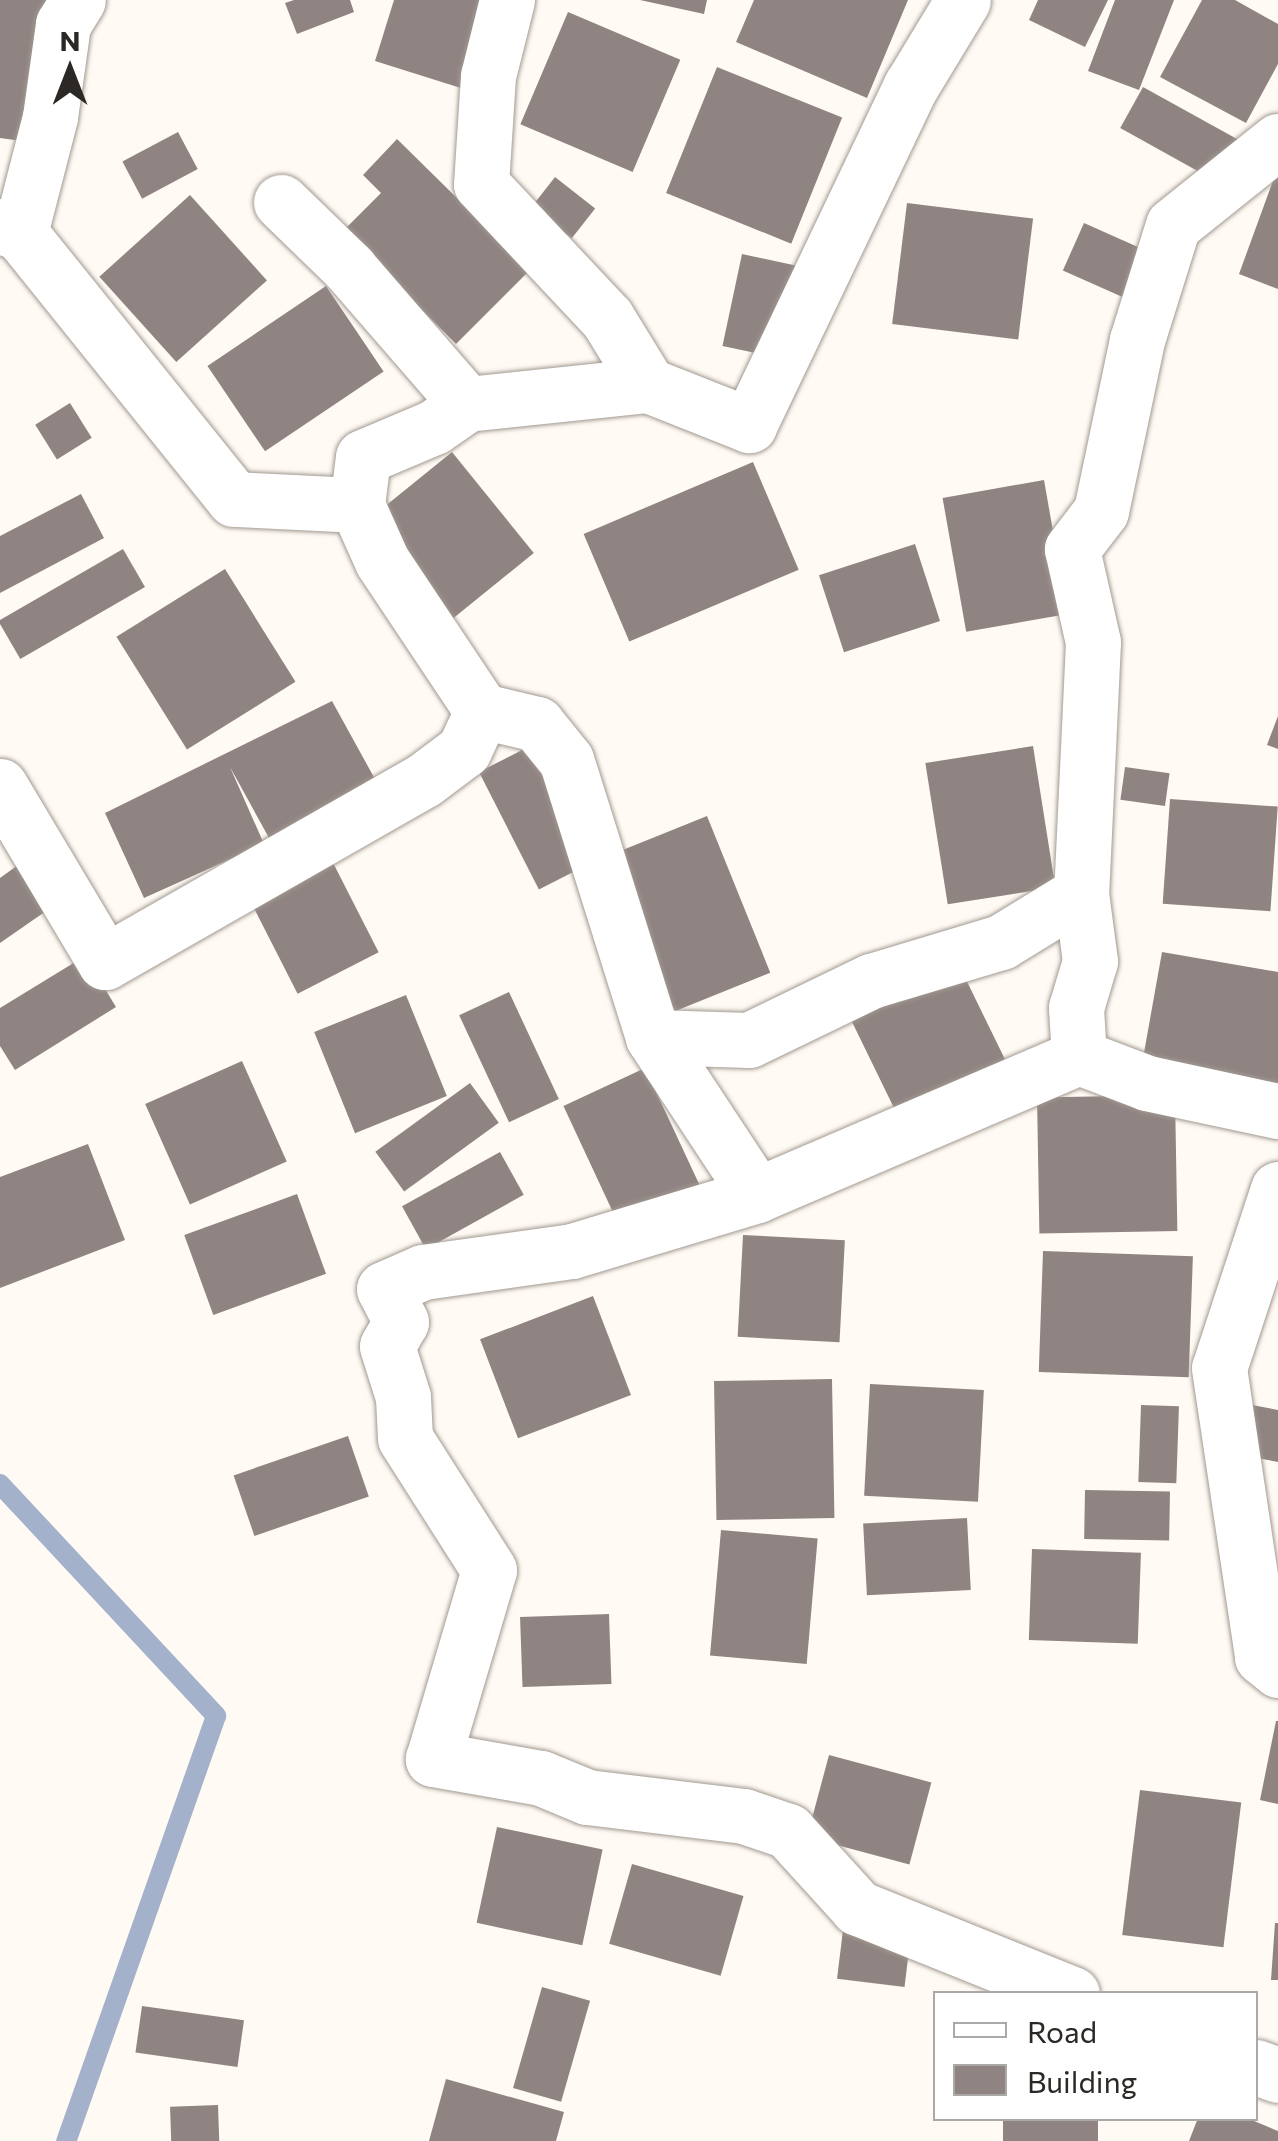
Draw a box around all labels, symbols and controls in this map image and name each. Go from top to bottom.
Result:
north arrow [20,20,120,120]
text: N [60,23,81,57]
legend [933,1991,1258,2121]
text: Road [1027,2012,1097,2049]
text: Building [1027,2062,1137,2099]

